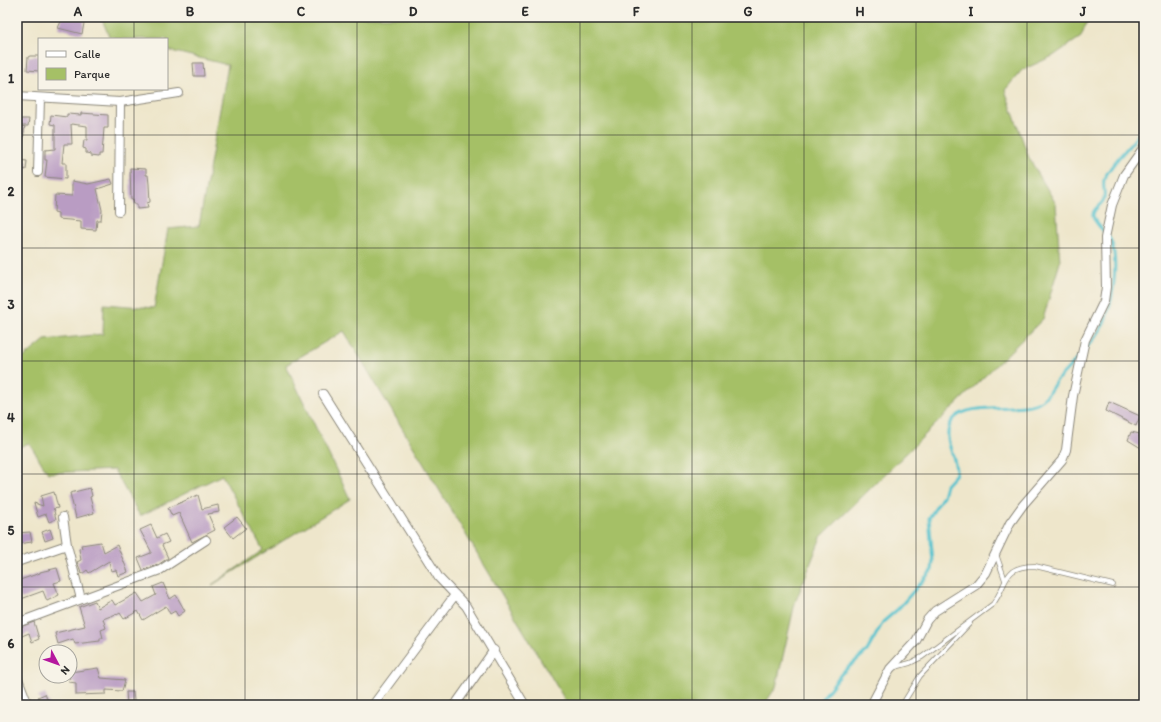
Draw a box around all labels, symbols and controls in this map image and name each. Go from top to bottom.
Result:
text: A [73,4,83,19]
text: B [186,4,195,19]
text: C [297,4,306,19]
text: D [409,4,418,19]
text: E [521,4,529,19]
text: F [633,4,640,19]
text: G [744,4,753,19]
text: H [856,4,865,19]
text: I [969,4,974,19]
text: J [1079,4,1087,19]
legend [38,38,168,90]
text: Calle [74,47,101,61]
text: Parque [74,67,110,81]
text: 1 [8,71,14,86]
text: 2 [8,184,15,199]
text: 3 [7,297,15,312]
text: 4 [7,410,15,425]
text: 5 [8,523,15,538]
text: 6 [8,636,15,651]
north arrow [38,644,78,684]
text: N [58,663,73,677]

